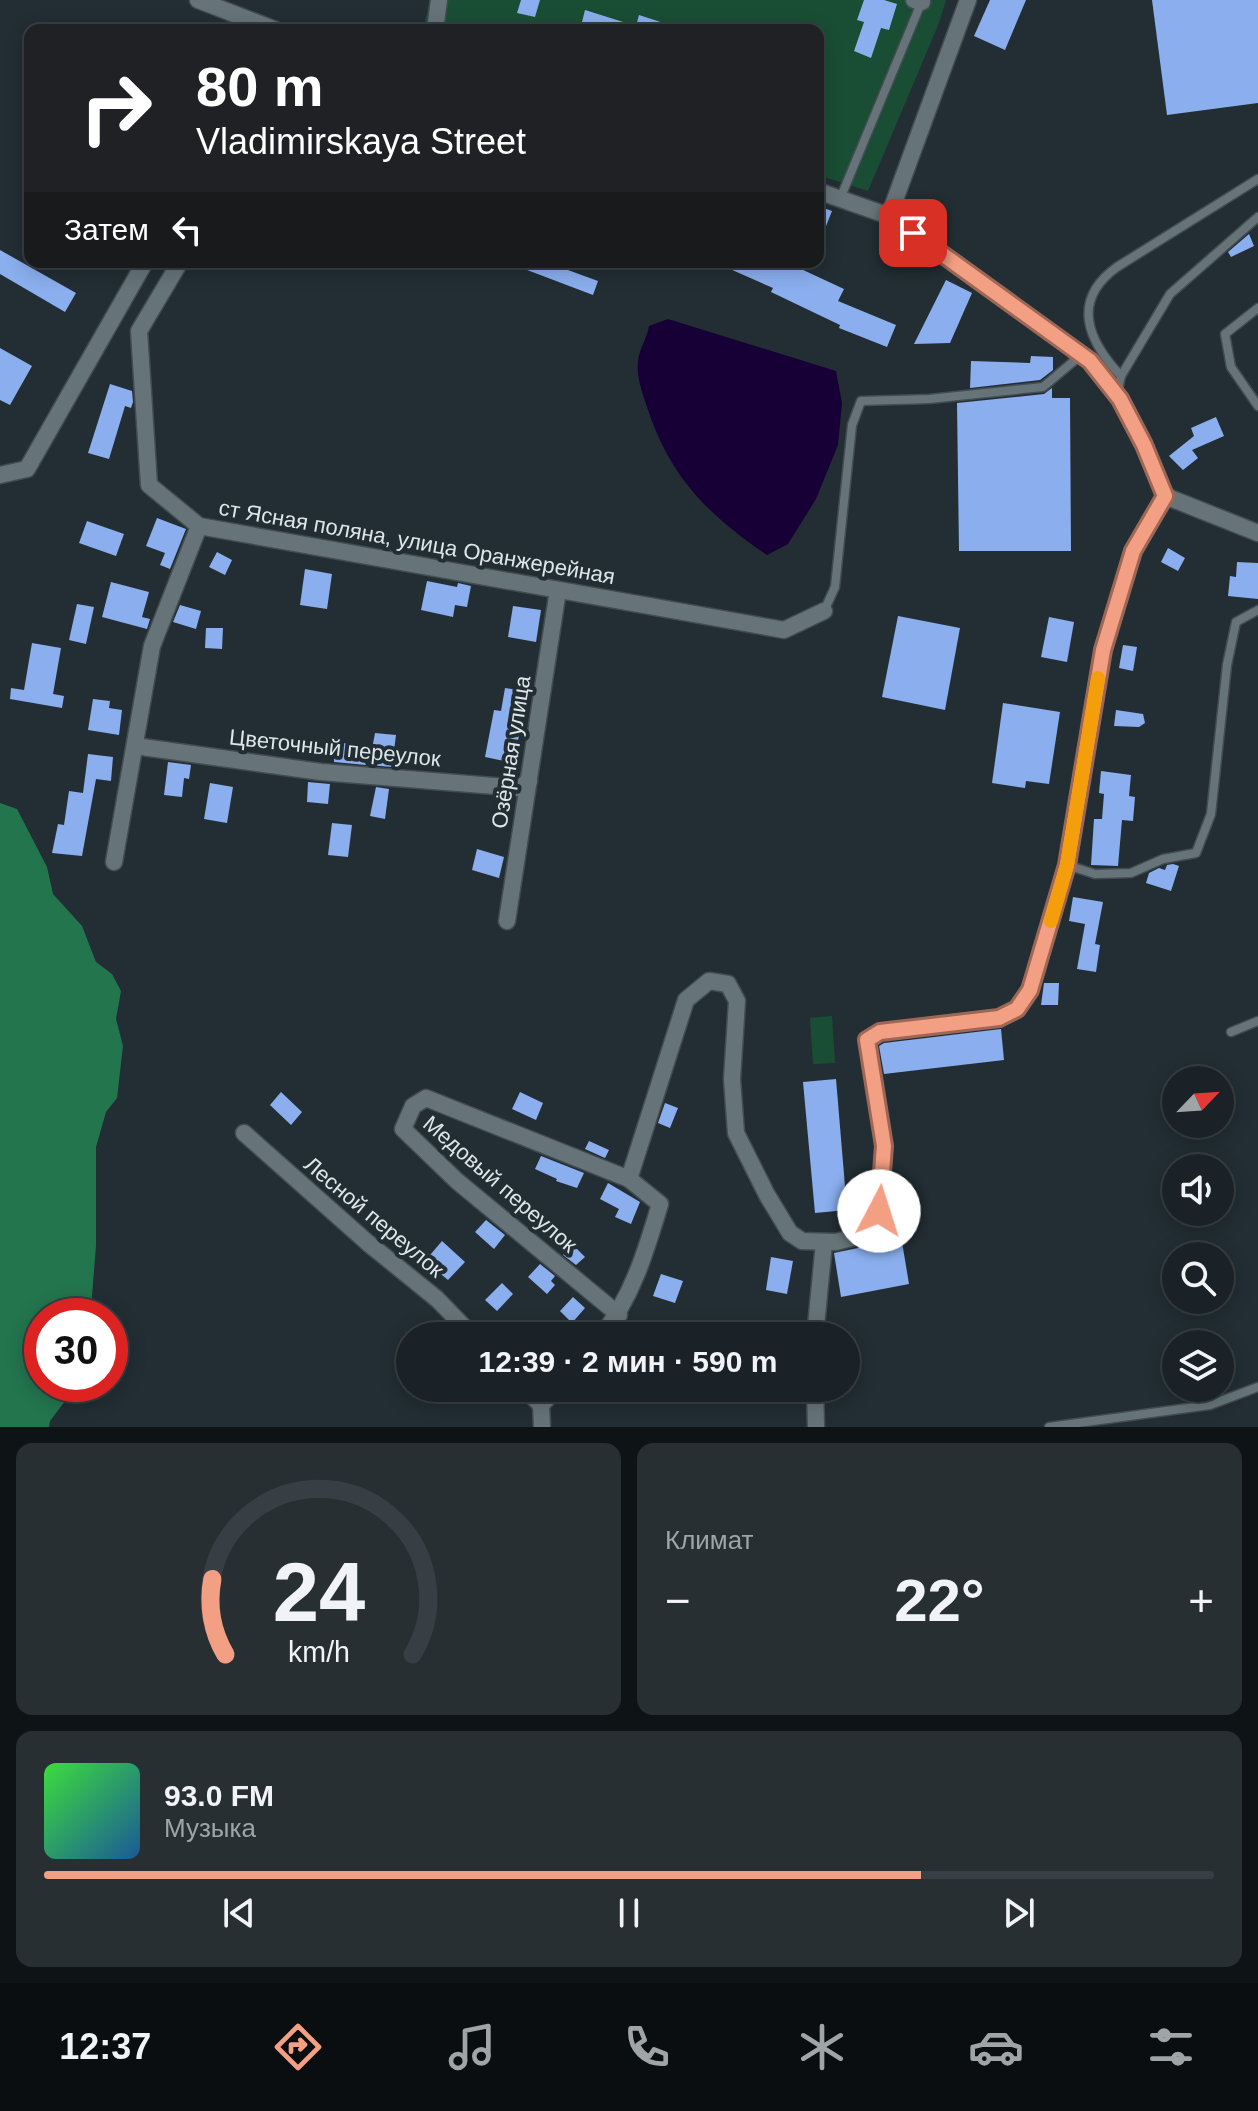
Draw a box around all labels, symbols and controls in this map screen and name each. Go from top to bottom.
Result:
text: 80 m [196,55,324,118]
icon: right [64,56,168,160]
text: Vladimirskaya Street [196,121,526,162]
pin [879,199,947,267]
icon: left [165,208,209,252]
icon: arrive [891,211,935,255]
text: Затем [64,213,149,246]
street label: ст Ясная поляна, улица Оранжерейная [217,495,617,589]
street label: Озёрная улица [487,673,536,830]
street label: Цветочный переулок [228,724,442,772]
north arrow [1162,1066,1234,1138]
map controls [1162,1066,1234,1402]
street label: Медовый переулок [418,1111,582,1258]
street label: Лесной переулок [299,1151,449,1283]
button: sound [1162,1154,1234,1226]
position arrow [837,1169,921,1253]
button: search [1162,1242,1234,1314]
speed limit sign: 30 [24,1298,128,1402]
button: layers [1162,1330,1234,1402]
text: 12:39 · 2 мин · 590 m [479,1345,777,1378]
text: Климат [665,1525,754,1555]
text: 24 [272,1546,365,1639]
text: 22° [894,1567,985,1634]
text: − [665,1576,691,1625]
text: + [1188,1576,1214,1625]
text: km/h [288,1636,349,1668]
text: 93.0 FM [164,1779,274,1812]
text: Музыка [164,1813,256,1843]
icon: previous [217,1891,261,1935]
icon: pause [607,1891,651,1935]
icon: next [997,1891,1041,1935]
icon: directions [270,2019,326,2075]
icon: music [444,2019,500,2075]
icon: phone [619,2019,675,2075]
icon: climate [794,2019,850,2075]
icon: car [968,2019,1024,2075]
icon: filters [1143,2019,1199,2075]
text: 12:37 [59,2026,151,2067]

